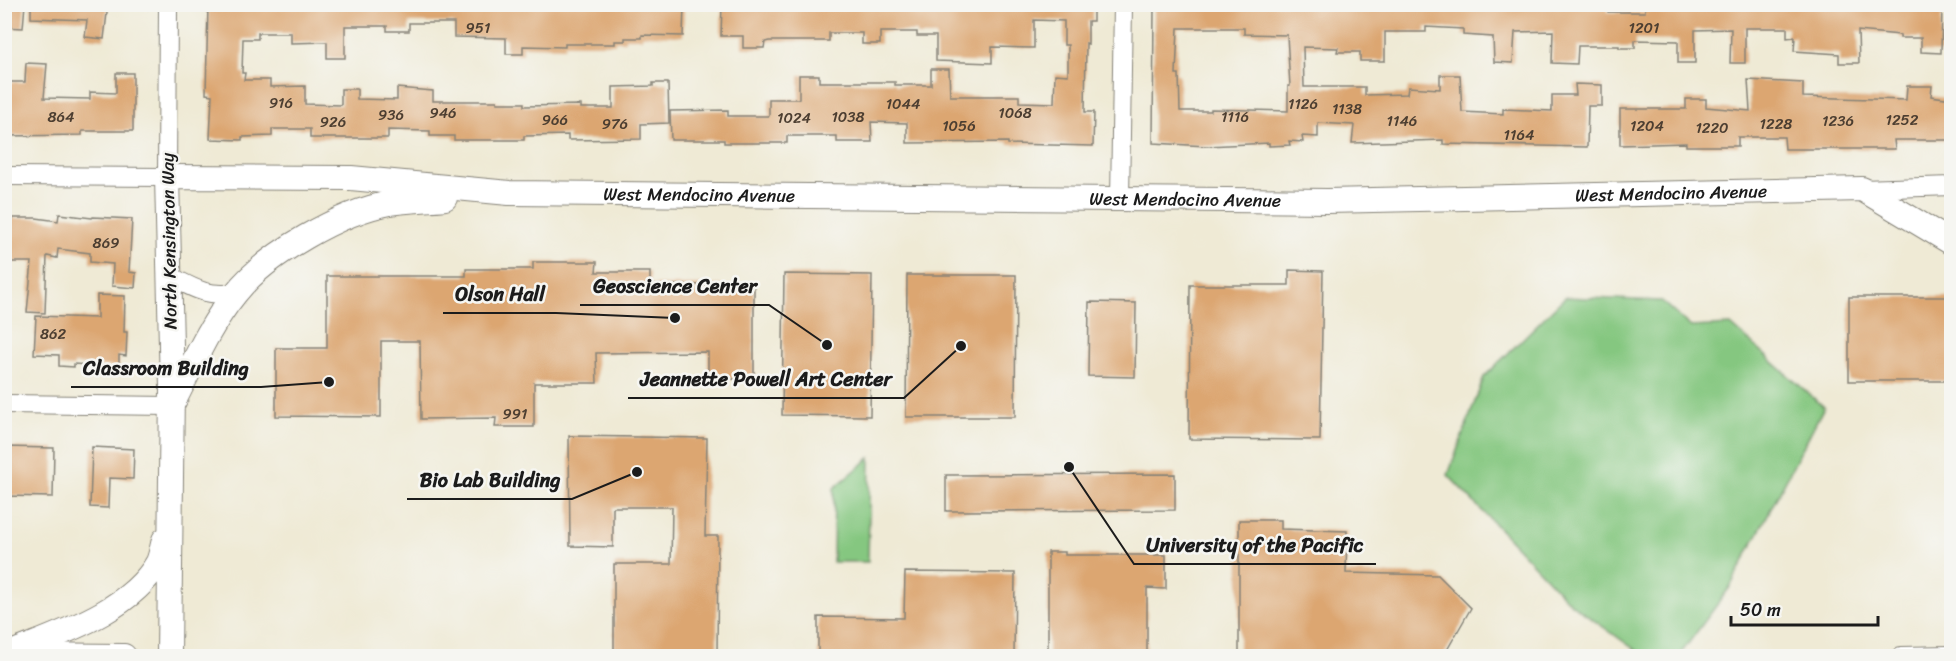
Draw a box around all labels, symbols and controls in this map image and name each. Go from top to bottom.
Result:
house number: 951 [466,15,490,41]
house number: 1201 [1628,15,1660,41]
house number: 916 [269,90,293,116]
house number: 1044 [886,91,920,117]
house number: 1126 [1288,91,1318,117]
house number: 1138 [1332,96,1362,122]
house number: 946 [429,100,457,126]
house number: 1068 [998,100,1032,126]
house number: 936 [378,102,404,128]
house number: 864 [48,104,74,130]
house number: 1038 [831,104,865,130]
house number: 1116 [1221,104,1249,130]
house number: 1024 [777,105,811,131]
house number: 966 [542,107,568,133]
house number: 1252 [1886,107,1919,133]
house number: 1146 [1387,108,1417,134]
house number: 1236 [1822,108,1854,134]
house number: 926 [320,109,346,135]
house number: 976 [602,111,628,137]
house number: 1228 [1760,111,1792,137]
house number: 1056 [942,113,976,139]
house number: 1204 [1630,113,1664,139]
house number: 1220 [1695,115,1729,141]
house number: 1164 [1504,122,1534,148]
street label: North Kensington Way [151,152,187,330]
street label: West Mendocino Avenue [1575,175,1767,211]
street label: West Mendocino Avenue [603,178,795,212]
street label: West Mendocino Avenue [1089,183,1281,217]
house number: 869 [93,230,119,256]
callout: Geoscience Center [580,267,769,305]
text: Geoscience Center [592,269,759,304]
callout: Olson Hall [443,275,556,313]
text: Olson Hall [455,277,546,312]
house number: 862 [40,321,66,347]
callout: Classroom Building [71,349,261,387]
text: Classroom Building [82,351,249,386]
callout: Jeannette Powell Art Center [628,360,904,398]
text: Jeannette Powell Art Center [639,362,893,397]
house number: 991 [503,401,527,427]
callout: Bio Lab Building [407,461,572,499]
text: Bio Lab Building [420,463,560,498]
callout: University of the Pacific [1134,526,1376,564]
text: University of the Pacific [1146,528,1364,563]
scale bar [1731,589,1878,627]
text: 50 m [1740,594,1781,626]

